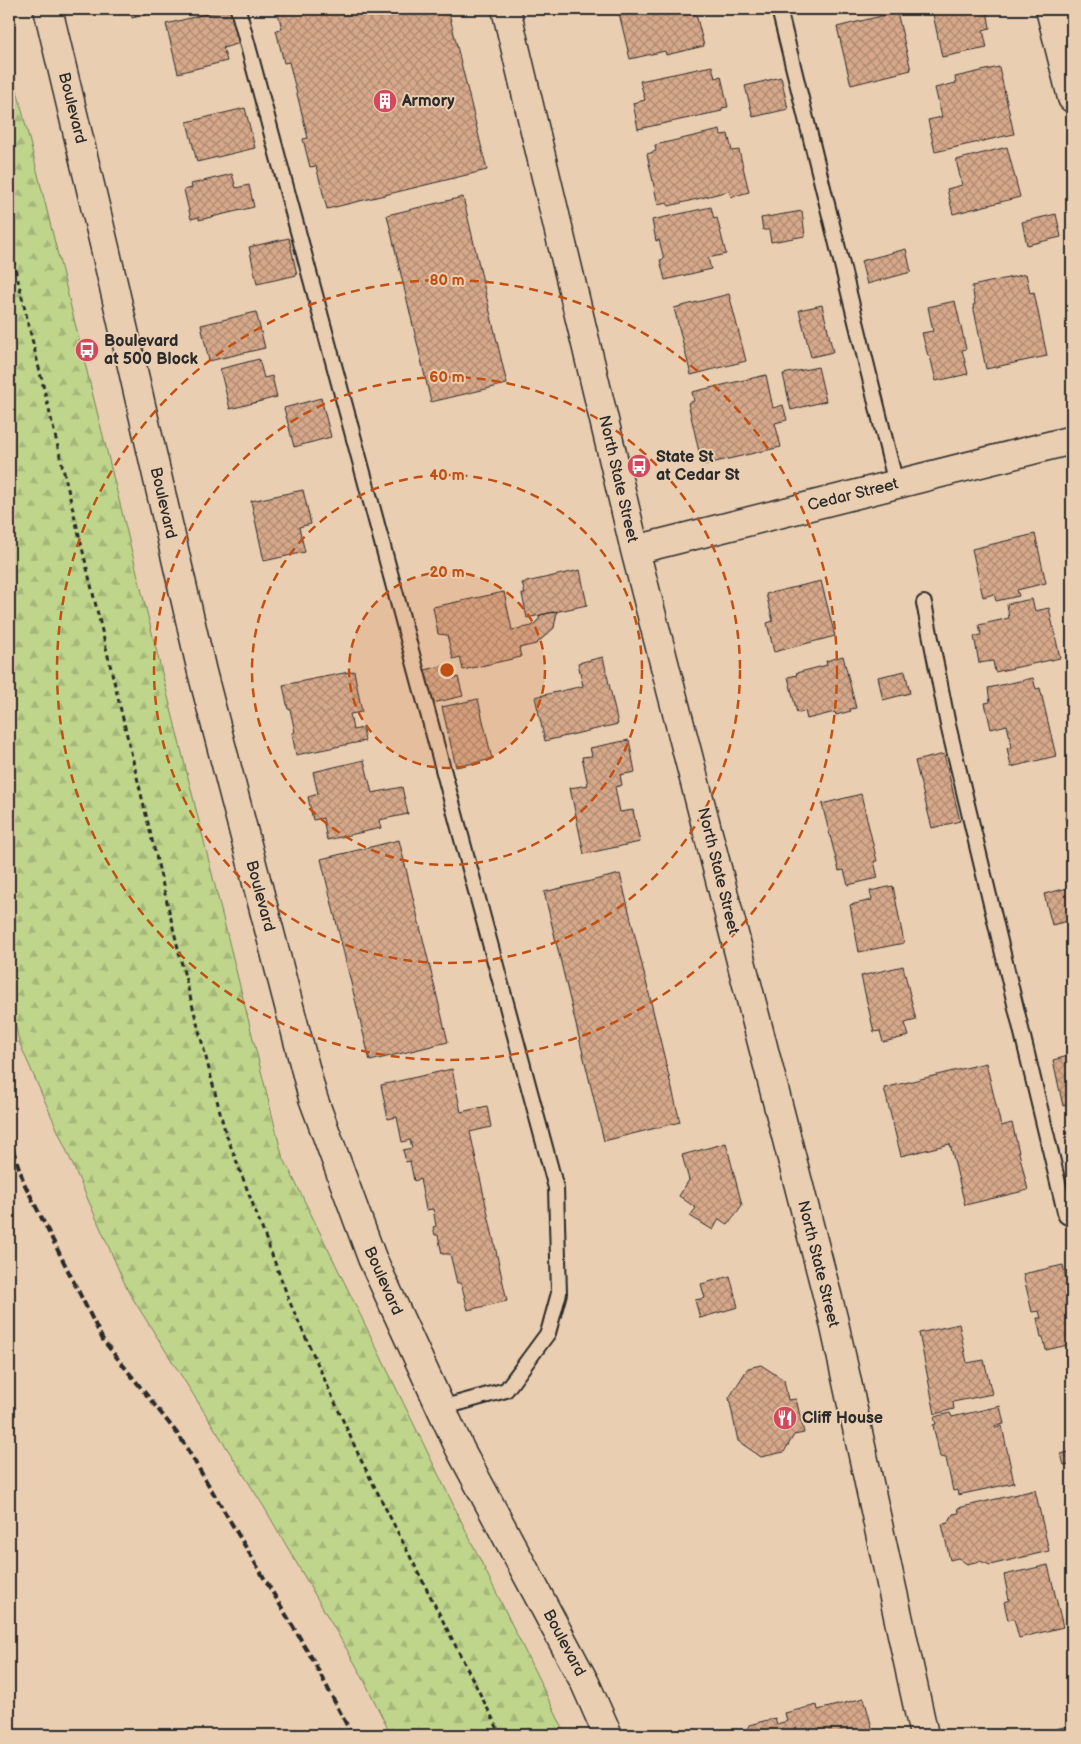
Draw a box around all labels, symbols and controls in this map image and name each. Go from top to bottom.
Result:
street label: Boulevard [54,70,90,146]
building icon: Armory [372,88,398,114]
place label: Armory [401,92,455,111]
text: 80 m [429,271,465,290]
place label: Boulevard at 500 Block [104,332,199,369]
bus stop icon: Boulevard at 500 Block [74,337,100,363]
text: 60 m [429,368,465,387]
street label: North State Street [594,414,642,544]
place label: State St at Cedar St [656,448,740,485]
bus stop icon: State St at Cedar St [626,453,652,479]
street label: Boulevard [146,465,180,541]
text: 40 m [429,466,465,485]
street label: Cedar Street [806,475,900,515]
text: 20 m [430,563,465,582]
centre of rings [438,661,456,679]
street label: North State Street [693,806,743,936]
street label: Boulevard [241,858,279,934]
street label: North State Street [793,1199,843,1329]
street label: Boulevard [360,1244,406,1318]
restaurant icon: Cliff House [772,1405,798,1431]
place label: Cliff House [802,1409,883,1428]
street label: Boulevard [539,1606,589,1680]

